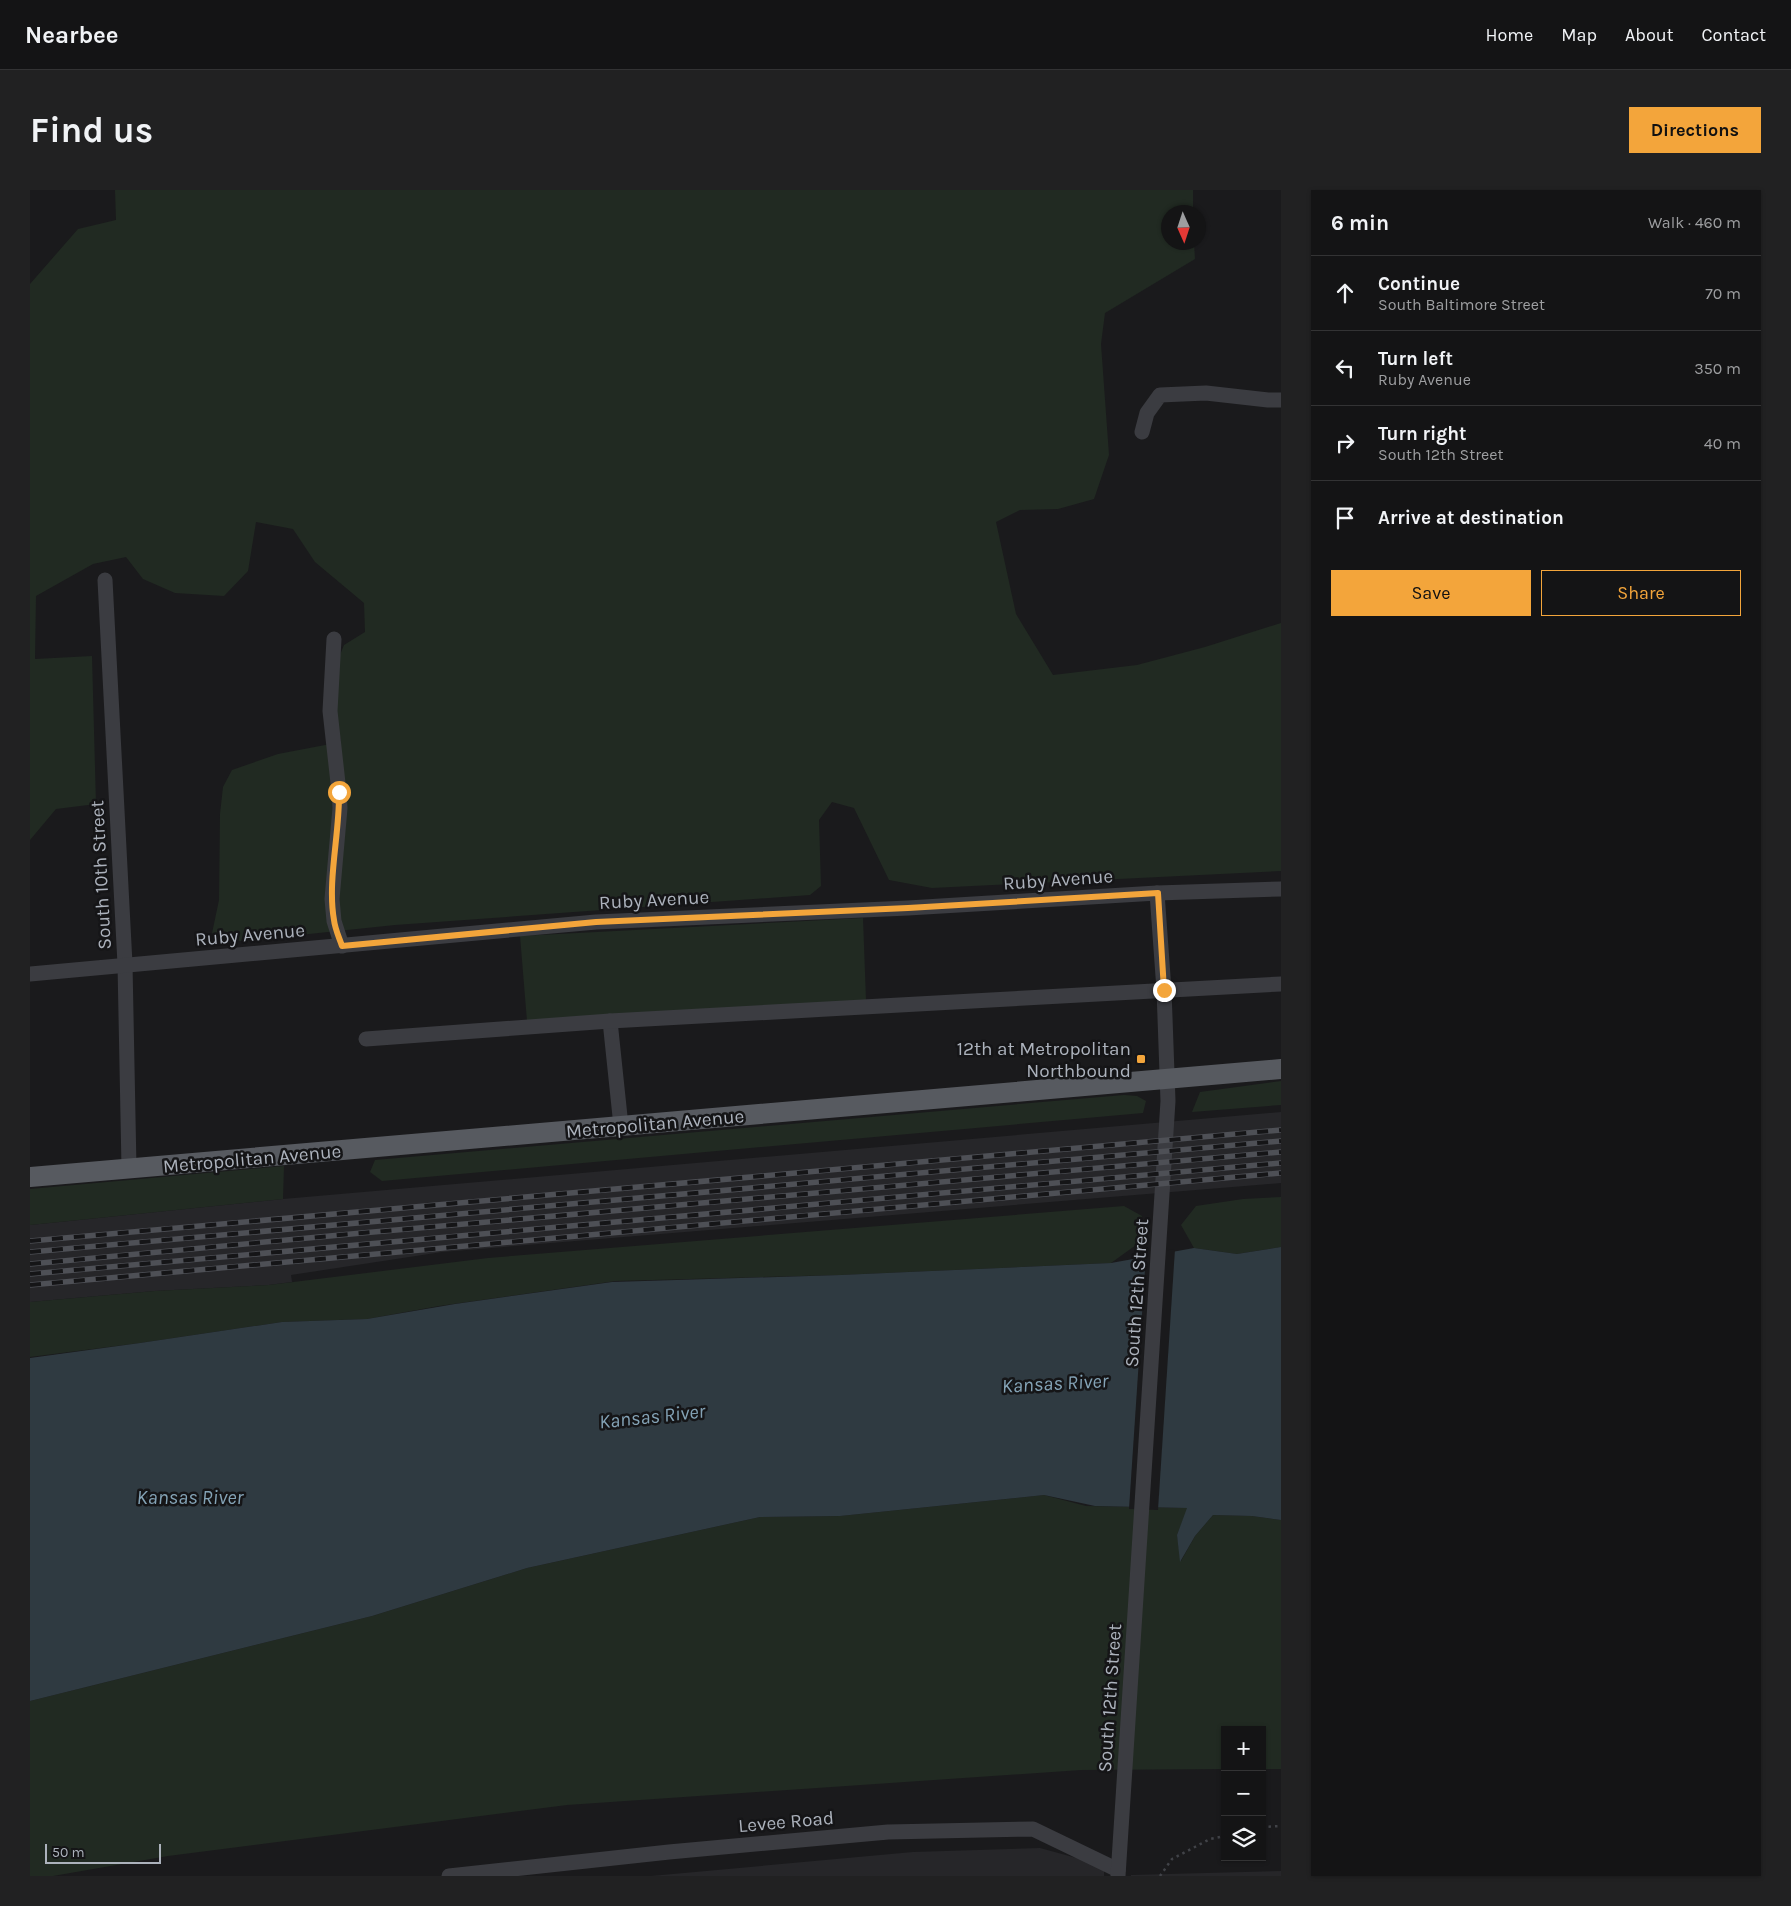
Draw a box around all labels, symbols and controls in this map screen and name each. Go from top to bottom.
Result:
text: Nearbee [25,21,119,49]
text: Home [1485,24,1533,46]
text: Map [1561,24,1597,46]
text: About [1625,24,1674,46]
text: Contact [1702,24,1766,46]
button: Directions [1629,107,1761,153]
text: Find us [30,110,153,151]
north arrow [1161,205,1206,250]
text: 6 min [1331,211,1389,235]
text: Walk · 460 m [1648,213,1741,232]
text: Continue [1378,273,1460,295]
icon: ahead [1331,279,1359,307]
text: 70 m [1705,284,1741,303]
text: South Baltimore Street [1378,295,1545,314]
text: Turn left [1378,348,1453,370]
icon: left [1331,354,1359,382]
text: 350 m [1694,359,1741,378]
text: Ruby Avenue [1378,370,1471,389]
text: Turn right [1378,423,1467,445]
icon: right [1331,429,1359,457]
text: 40 m [1704,434,1741,453]
text: South 12th Street [1378,445,1504,464]
icon: arrive [1331,504,1359,532]
text: Arrive at destination [1378,507,1564,529]
button: Save [1331,570,1531,616]
button: Share [1541,570,1741,616]
route start [328,781,351,804]
street label: South 10th Street [86,800,116,950]
street label: Ruby Avenue [1002,865,1114,895]
street label: Ruby Avenue [598,886,710,914]
street label: Ruby Avenue [194,919,306,951]
route end [1153,979,1176,1002]
place label: 12th at Metropolitan Northbound [957,1038,1131,1082]
marker: 12th at Metropolitan Northbound [1135,1053,1147,1065]
street label: Metropolitan Avenue [565,1105,745,1143]
street label: Metropolitan Avenue [162,1140,342,1178]
street label: South 12th Street [1121,1218,1153,1368]
water label: Kansas River [1001,1369,1110,1398]
water label: Kansas River [598,1399,707,1434]
water label: Kansas River [137,1486,245,1509]
street label: South 12th Street [1094,1623,1126,1773]
map controls [1221,1726,1266,1861]
button: + [1221,1726,1266,1771]
button: − [1221,1771,1266,1816]
street label: Levee Road [737,1807,835,1837]
button: layers [1221,1816,1266,1861]
scale bar [45,1841,161,1864]
text: 50 m [52,1844,85,1861]

